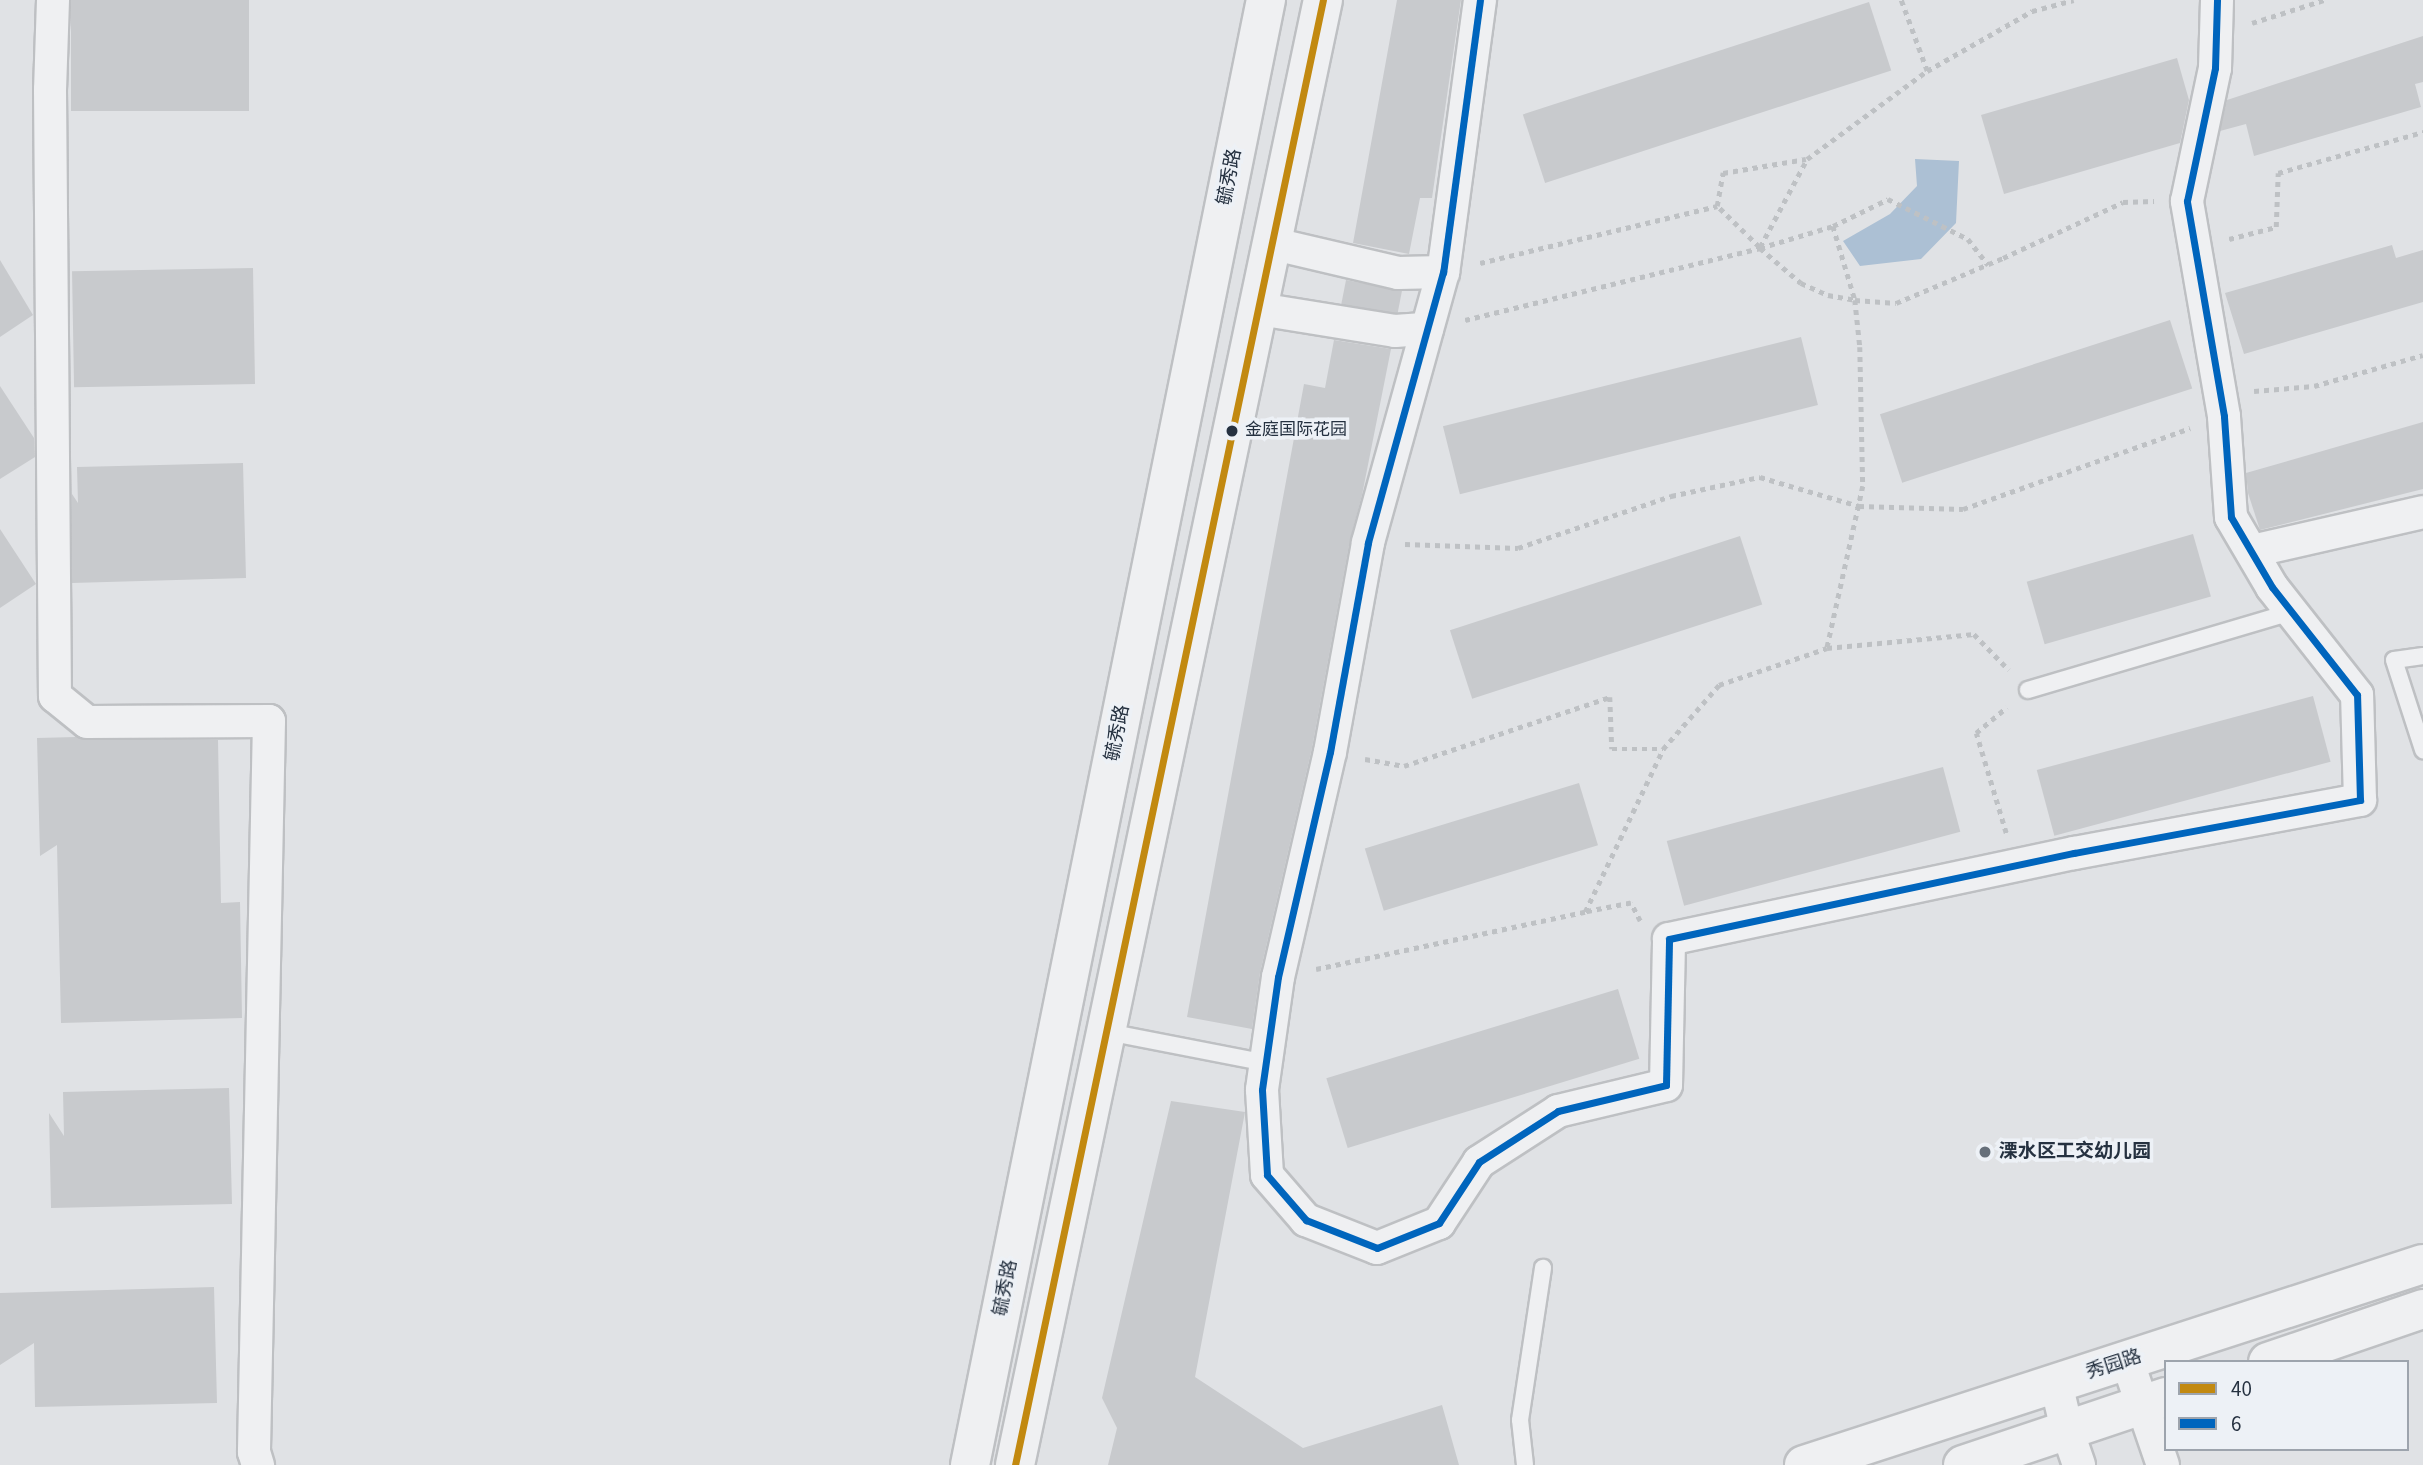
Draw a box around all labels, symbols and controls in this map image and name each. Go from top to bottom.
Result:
street label: 毓秀路 [1213,147,1247,207]
place label: 金庭国际花园 [1245,421,1347,441]
marker: 金庭国际花园 [1225,424,1239,438]
street label: 毓秀路 [1101,703,1135,763]
place label: 溧水区工交幼儿园 [1999,1141,2151,1163]
marker: 溧水区工交幼儿园 [1977,1144,1993,1160]
street label: 毓秀路 [989,1258,1023,1318]
street label: 秀园路 [2083,1345,2145,1385]
legend [2164,1360,2409,1451]
text: 40 [2231,1374,2252,1404]
text: 6 [2231,1409,2241,1439]

